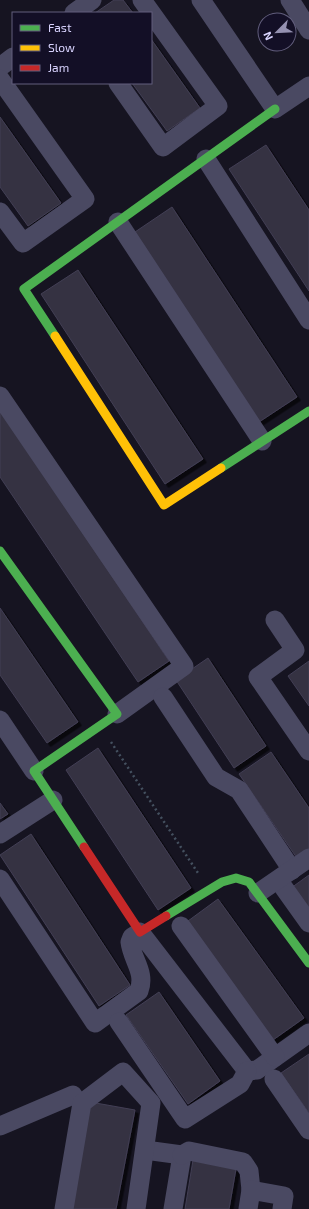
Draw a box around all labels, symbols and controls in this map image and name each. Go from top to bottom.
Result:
legend [12,12,152,84]
north arrow [257,12,297,52]
text: Fast [48,20,72,34]
text: N [260,30,275,43]
text: Slow [48,40,75,54]
text: Jam [48,60,69,74]

